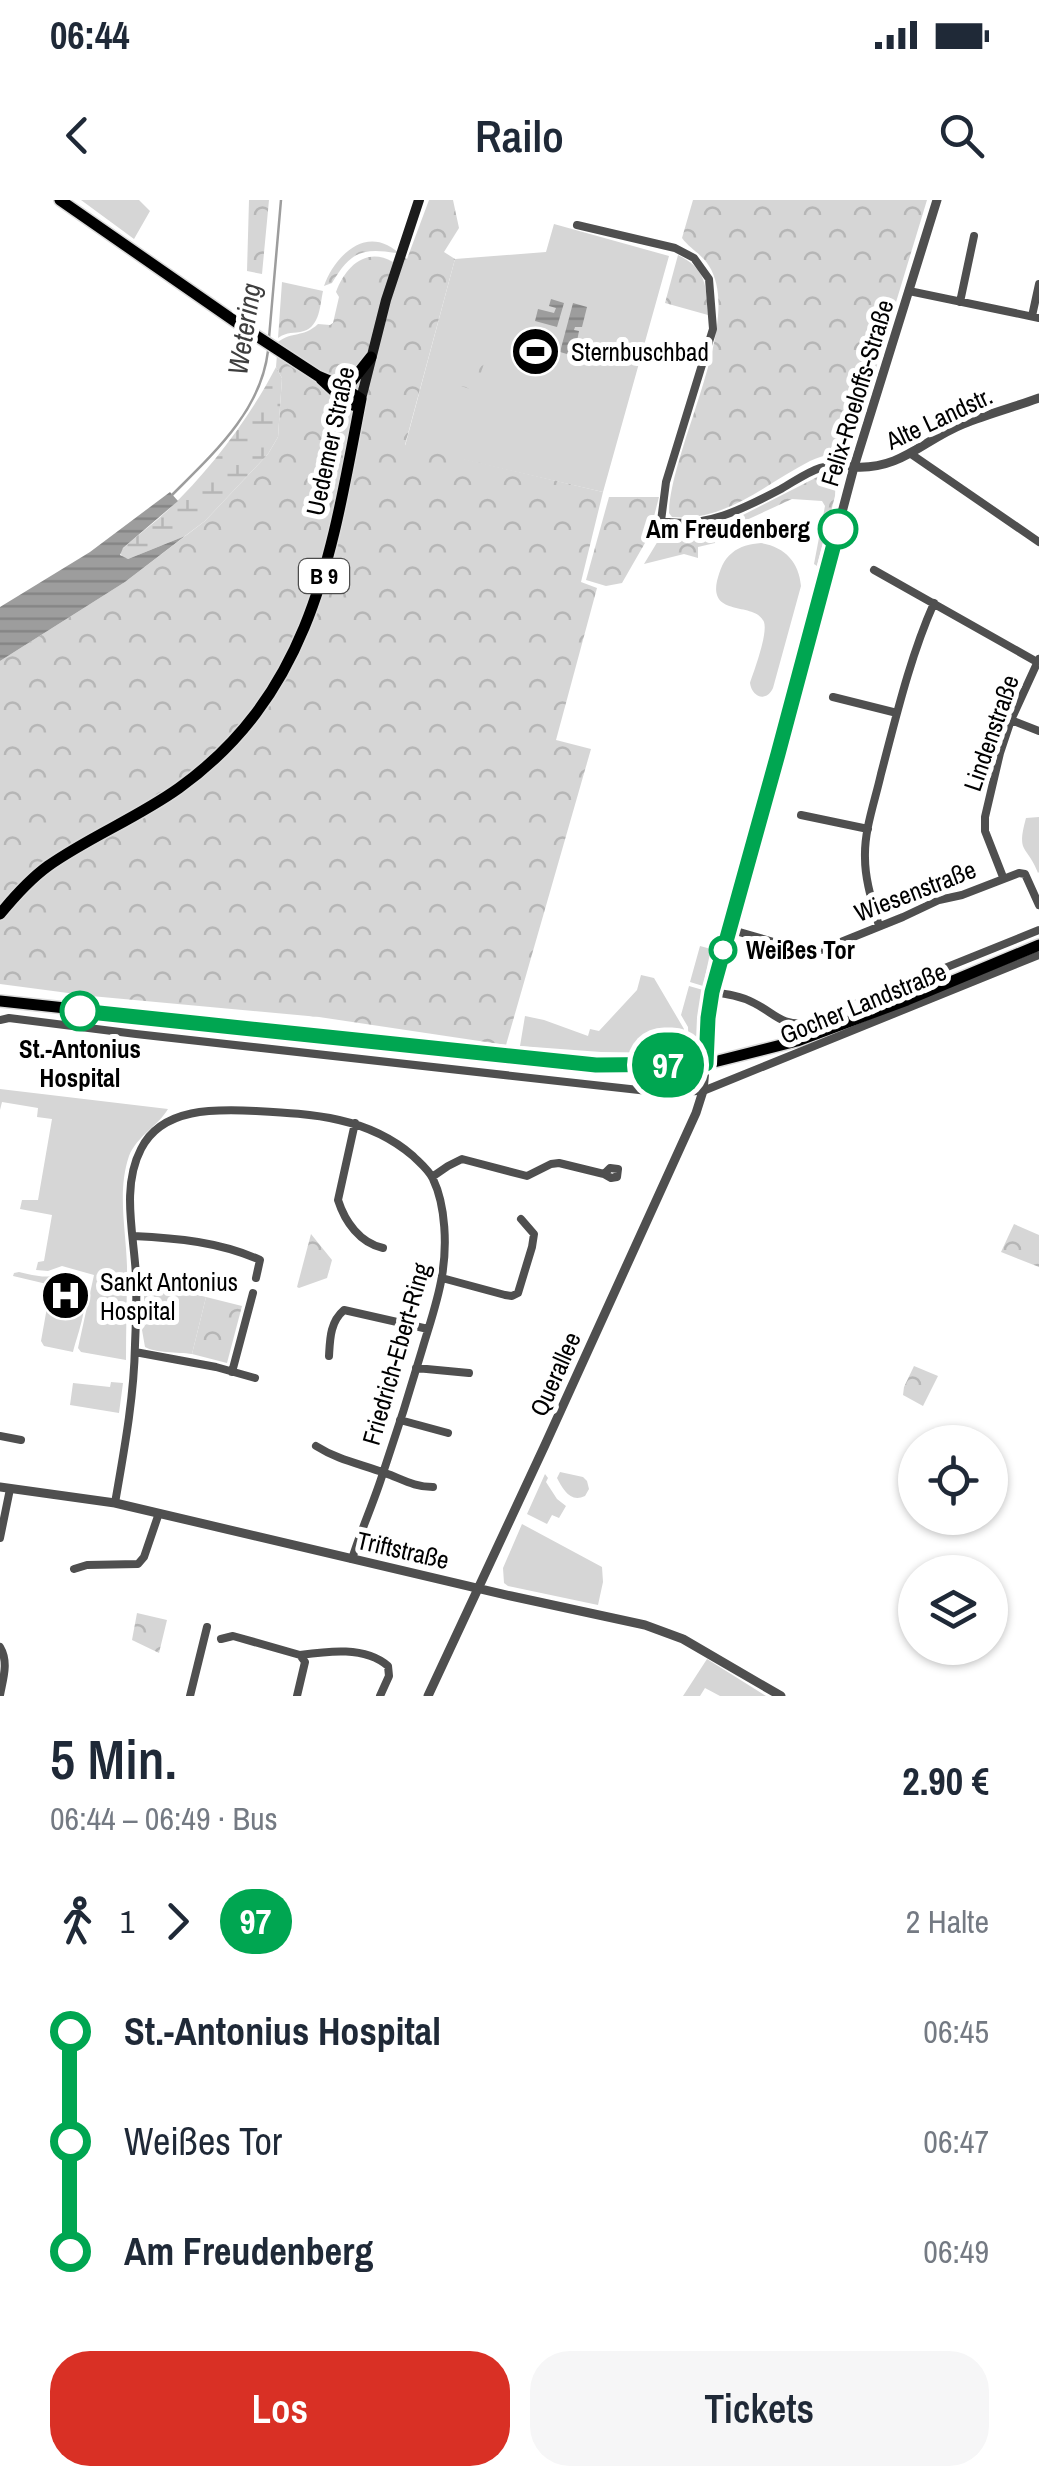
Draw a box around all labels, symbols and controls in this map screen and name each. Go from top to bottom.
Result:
text: 06:44 [50,10,130,61]
text: Railo [475,105,564,166]
icon: back [50,108,105,163]
icon: search [934,108,989,163]
water label: Wetering [218,280,270,378]
street label: Felix-Roeloffs-Straße [812,296,902,490]
sports icon: Sternbuschbad [510,326,562,378]
place label: Sternbuschbad [571,335,709,369]
street label: Uedemer Straße [298,363,362,519]
street label: Alte Landstr. [879,379,998,458]
marker: Am Freudenberg [819,510,857,548]
place label: Am Freudenberg [646,512,810,546]
road number: B 9 [299,559,349,593]
street label: Lindenstraße [955,670,1027,796]
street label: Wiesenstraße [849,852,981,930]
place label: Weißes Tor [746,933,855,967]
marker: Weißes Tor [710,937,736,963]
street label: Gocher Landstraße [775,954,951,1052]
marker: St.-Antonius Hospital [61,992,99,1030]
place label: St.-Antonius Hospital [19,1032,141,1095]
line badge: 97 [623,1032,713,1098]
text: 97 [652,1042,684,1089]
street label: Friedrich-Ebert-Ring [354,1258,438,1449]
place label: Sankt Antonius Hospital [100,1265,238,1328]
hospital icon: Sankt Antonius Hospital [39,1270,91,1322]
street label: Querallee [521,1326,589,1422]
map controls [898,1425,1008,1665]
button: locate [898,1425,1008,1535]
street label: Triftstraße [353,1523,453,1577]
button: layers [898,1555,1008,1665]
text: 5 Min. [50,1722,177,1796]
text: 2.90 € [902,1756,989,1807]
text: 06:44 – 06:49 · Bus [50,1797,278,1840]
icon: walk [50,1894,105,1949]
icon: forward [150,1894,205,1949]
text: 97 [240,1898,272,1945]
text: 1 [120,1900,135,1943]
text: 2 Halte [906,1900,989,1943]
text: St.-Antonius Hospital [124,2006,441,2057]
text: 06:45 [923,2010,989,2053]
text: Weißes Tor [124,2116,282,2167]
text: 06:47 [923,2120,989,2163]
text: Am Freudenberg [124,2226,373,2277]
text: 06:49 [923,2230,989,2273]
button: Los [50,2351,510,2466]
button: Tickets [530,2351,989,2466]

